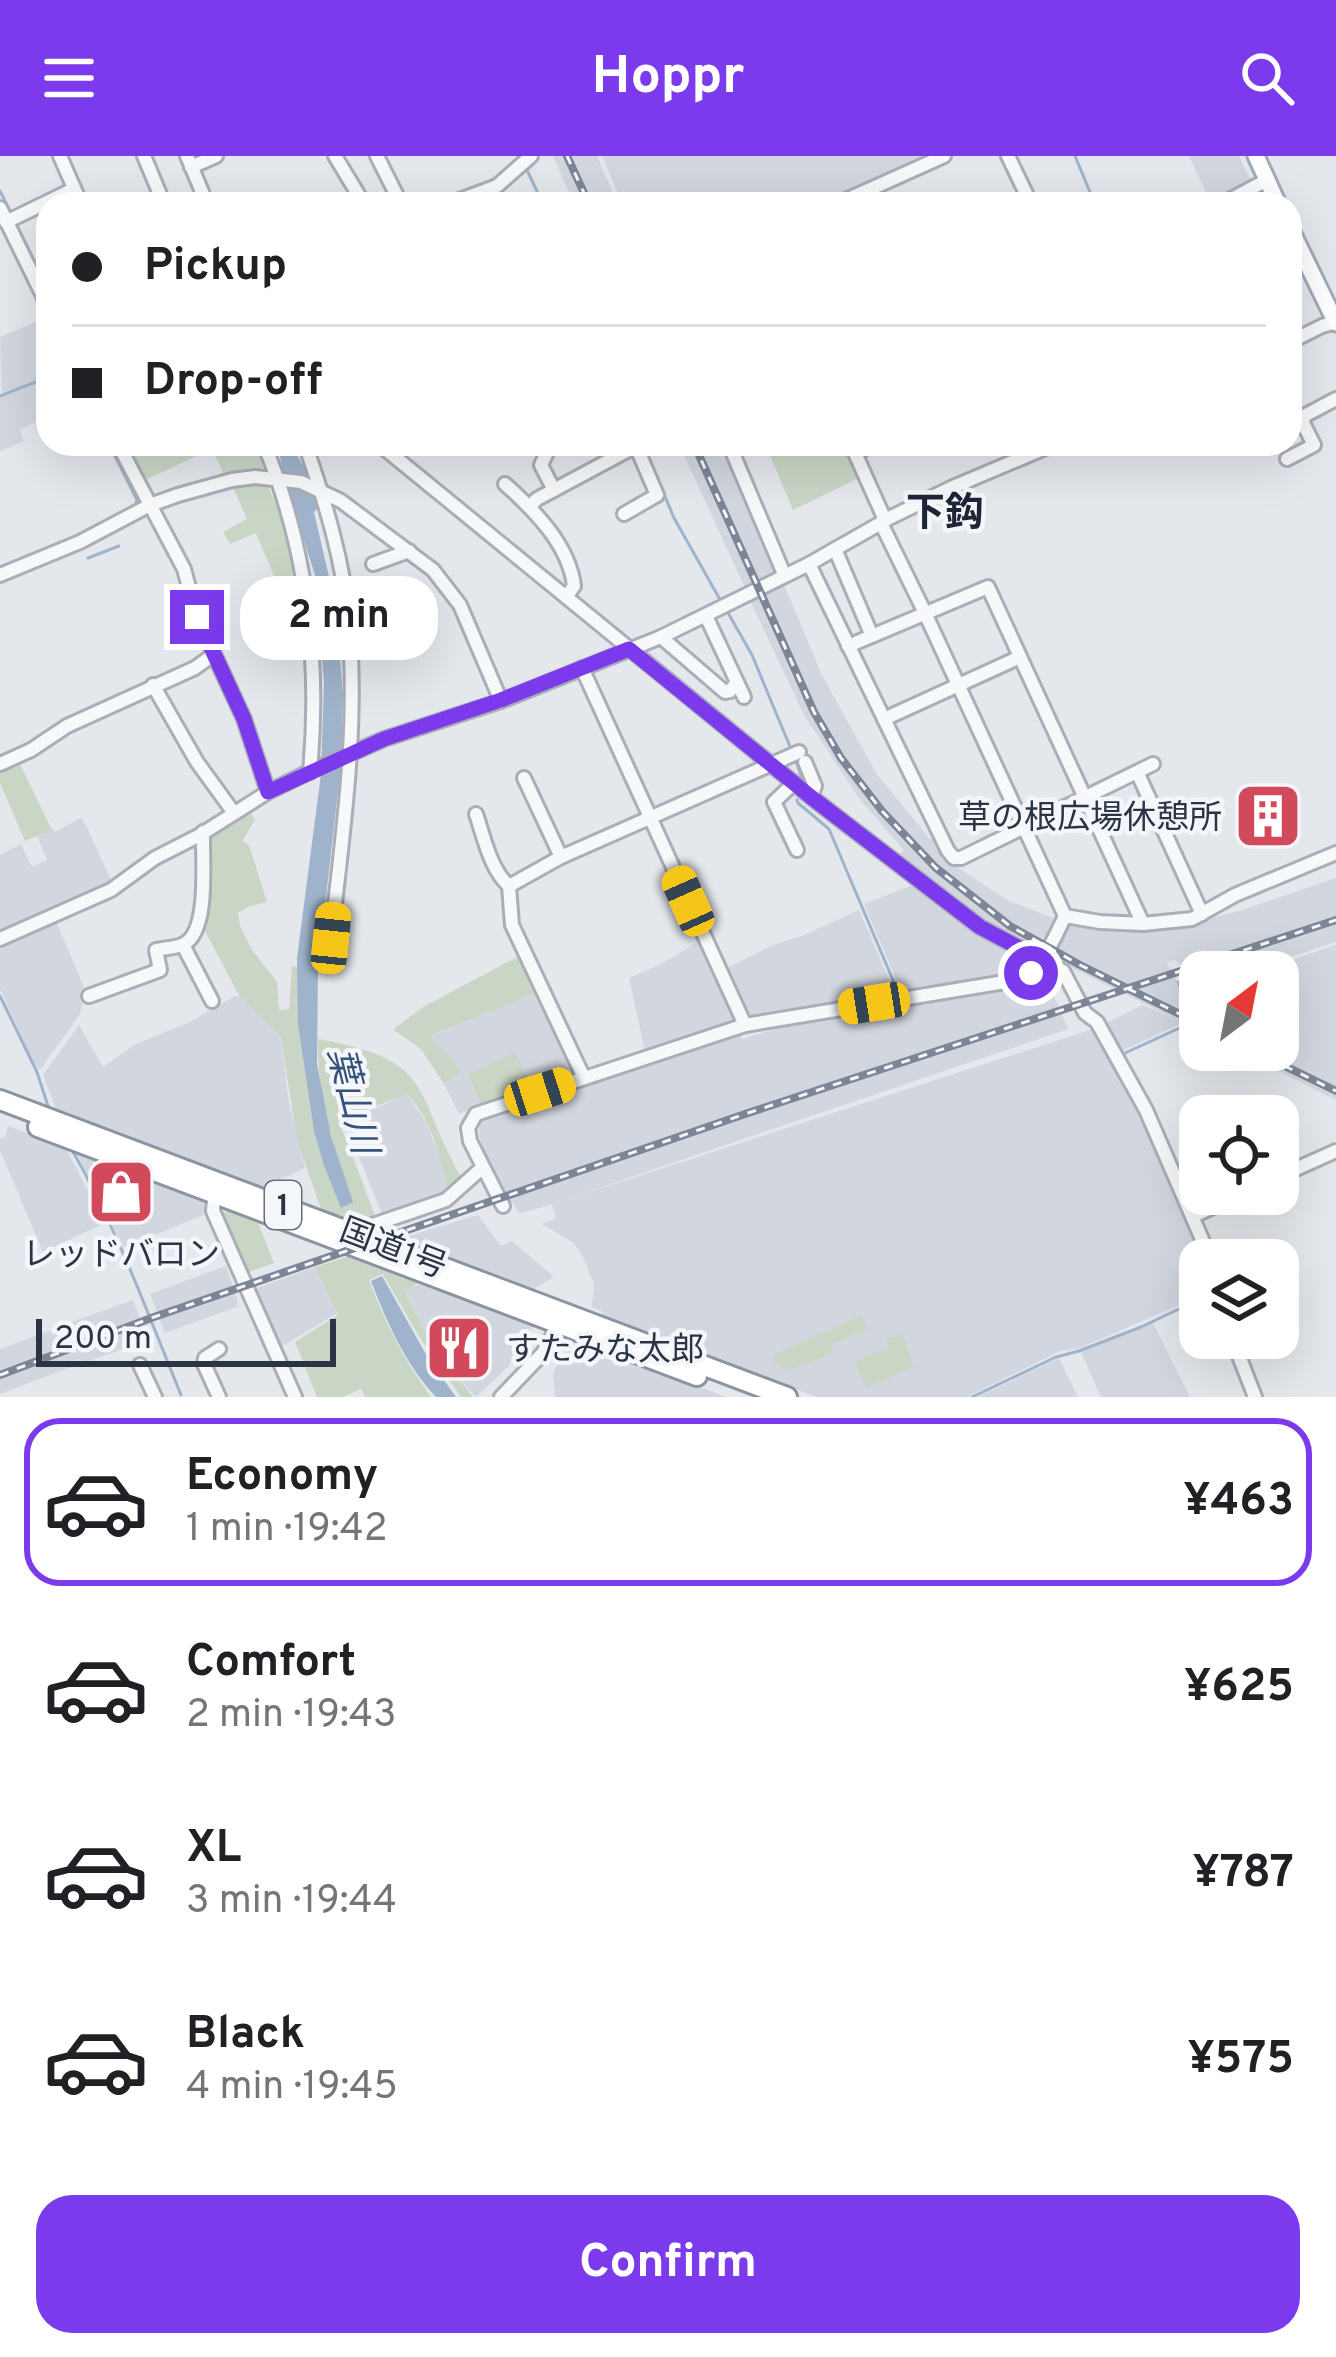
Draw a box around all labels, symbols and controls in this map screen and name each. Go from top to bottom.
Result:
text: Hoppr [592,44,744,113]
icon: menu [36,45,102,111]
icon: search [1234,45,1300,111]
text: Pickup [144,239,287,296]
text: Drop-off [144,354,323,411]
district label: 下鈎 [906,491,984,540]
callout: 2 min [239,575,437,659]
route end [170,590,224,644]
text: 2 min [288,593,390,642]
building icon: 草の根広場休憩所 [1233,781,1303,851]
place label: 草の根広場休憩所 [958,799,1222,841]
car [657,861,719,941]
car [309,900,353,976]
route start [1004,946,1058,1000]
north arrow [1179,951,1299,1071]
map controls [1179,951,1299,1359]
car [836,980,912,1026]
water label: 葉山川 [315,1043,386,1163]
car [500,1064,580,1120]
button: locate [1179,1095,1299,1215]
shop icon: レッドバロン [86,1157,156,1227]
road number: 1 [265,1181,301,1229]
street label: 国道1号 [333,1211,452,1290]
place label: レッドバロン [22,1236,220,1278]
button: layers [1179,1239,1299,1359]
scale bar [36,1313,336,1366]
restaurant icon: すたみな太郎 [424,1313,494,1383]
text: 200 m [54,1319,152,1361]
place label: すたみな太郎 [506,1331,704,1373]
icon: car [42,1448,150,1556]
text: Economy [186,1449,378,1506]
text: ¥463 [1183,1474,1294,1531]
text: 1 min · 19:42 [186,1506,388,1555]
icon: car [42,1634,150,1742]
text: Comfort [186,1635,356,1692]
text: ¥625 [1184,1660,1294,1717]
text: 2 min · 19:43 [186,1692,397,1741]
icon: car [42,1820,150,1928]
text: XL [186,1821,241,1878]
text: ¥787 [1192,1846,1294,1903]
text: 3 min · 19:44 [186,1878,397,1927]
icon: car [42,2006,150,2114]
text: Black [186,2007,305,2064]
text: ¥575 [1188,2032,1294,2089]
text: 4 min · 19:45 [186,2064,398,2113]
button: Confirm [36,2195,1300,2333]

